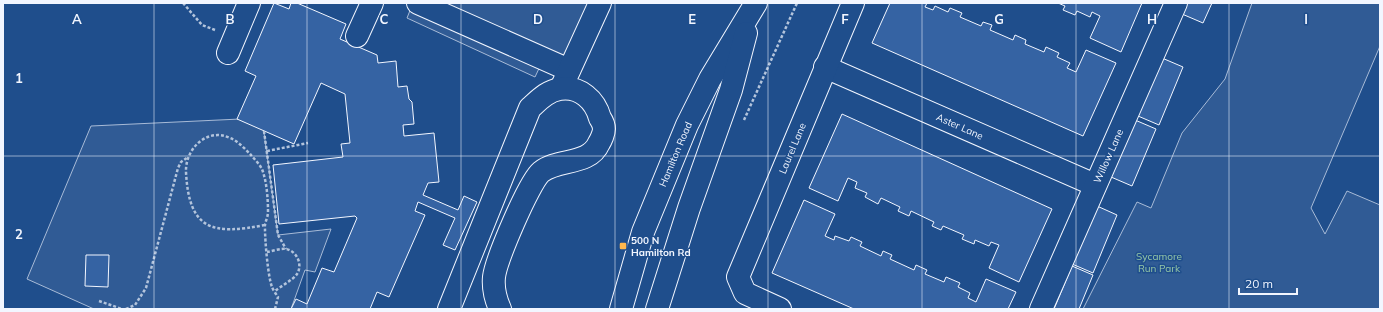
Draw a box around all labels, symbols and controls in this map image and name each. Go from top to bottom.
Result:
text: A [72,11,82,27]
text: B [226,11,235,27]
text: C [380,11,389,27]
text: D [533,11,543,27]
text: E [688,11,696,27]
text: F [841,11,849,27]
text: G [994,11,1004,27]
text: H [1147,11,1157,27]
text: I [1304,11,1308,27]
text: 1 [15,70,23,86]
street label: Aster Lane [934,110,985,143]
street label: Hamilton Road [656,120,695,189]
street label: Laurel Lane [776,121,809,176]
street label: Willow Lane [1091,127,1126,185]
text: 2 [15,226,23,242]
place label: 500 N Hamilton Rd [631,234,691,259]
marker: 500 N Hamilton Rd [618,241,628,251]
park label: Sycamore Run Park [1136,250,1182,275]
scale bar [1239,270,1297,296]
text: 20 m [1245,276,1273,291]

